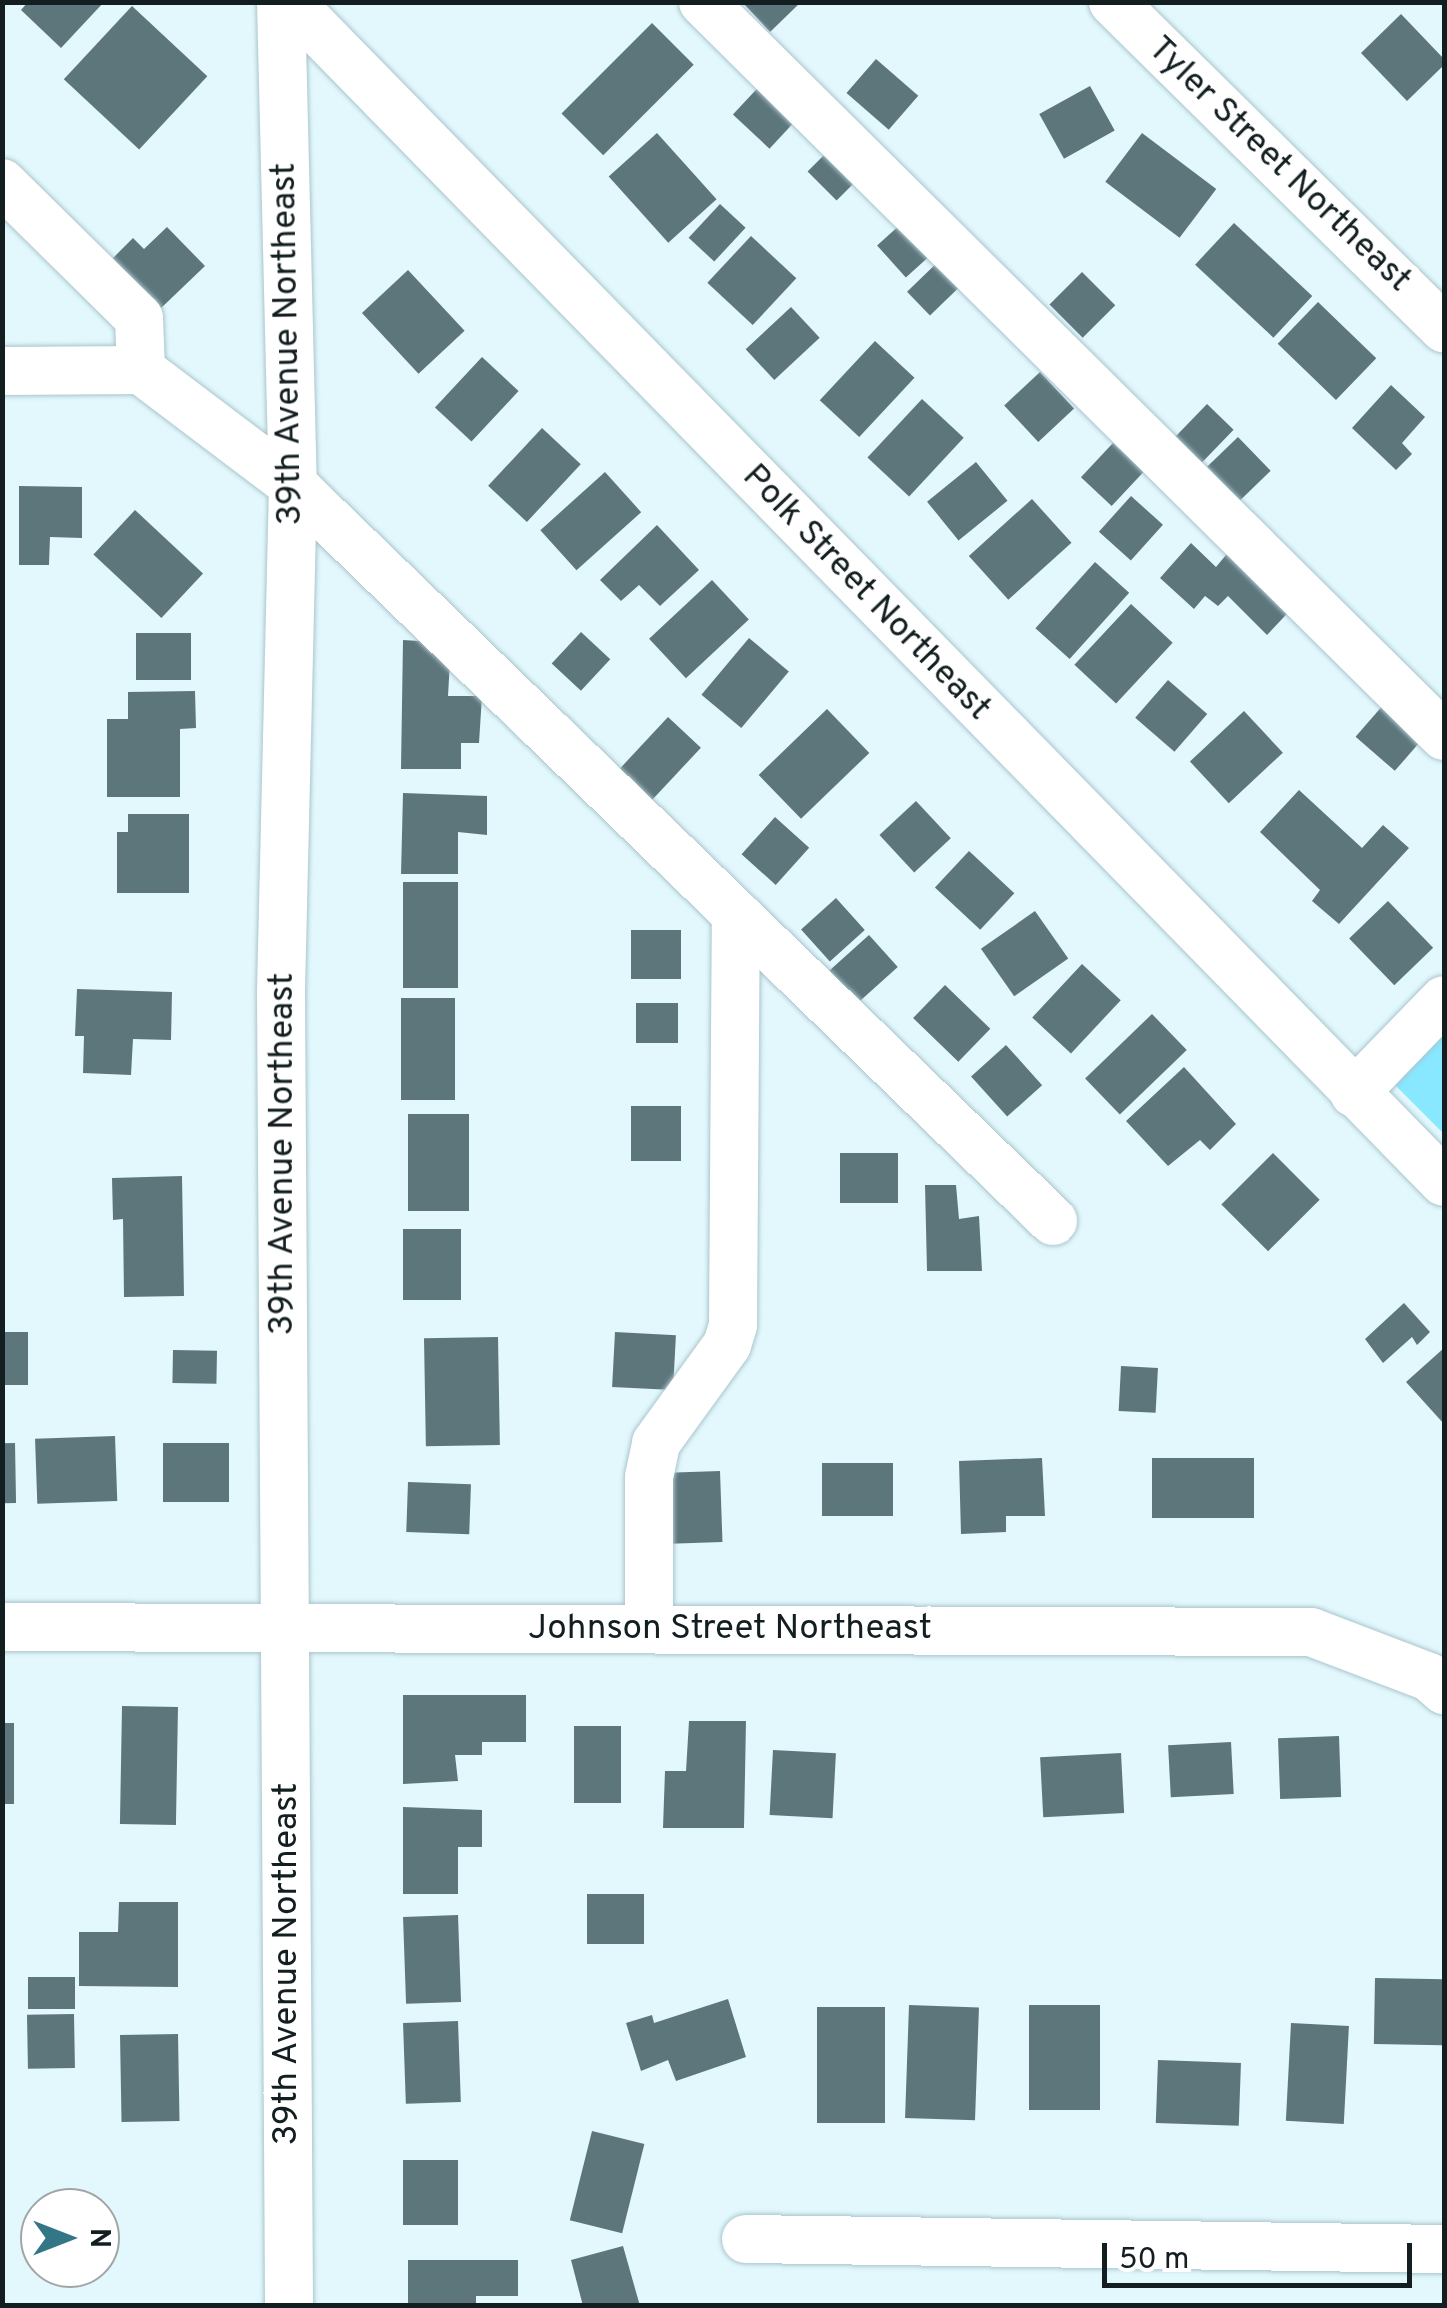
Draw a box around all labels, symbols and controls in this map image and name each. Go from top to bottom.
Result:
street label: Tyler Street Northeast [1139,28,1419,302]
street label: 39th Avenue Northeast [264,161,312,527]
street label: Polk Street Northeast [733,456,999,730]
street label: 39th Avenue Northeast [262,972,304,1336]
street label: Johnson Street Northeast [528,1608,932,1650]
street label: 39th Avenue Northeast [266,1782,308,2146]
north arrow [20,2188,120,2288]
scale bar [1107,2223,1417,2285]
text: N [80,2228,116,2248]
text: 50 m [1119,2242,1189,2279]

